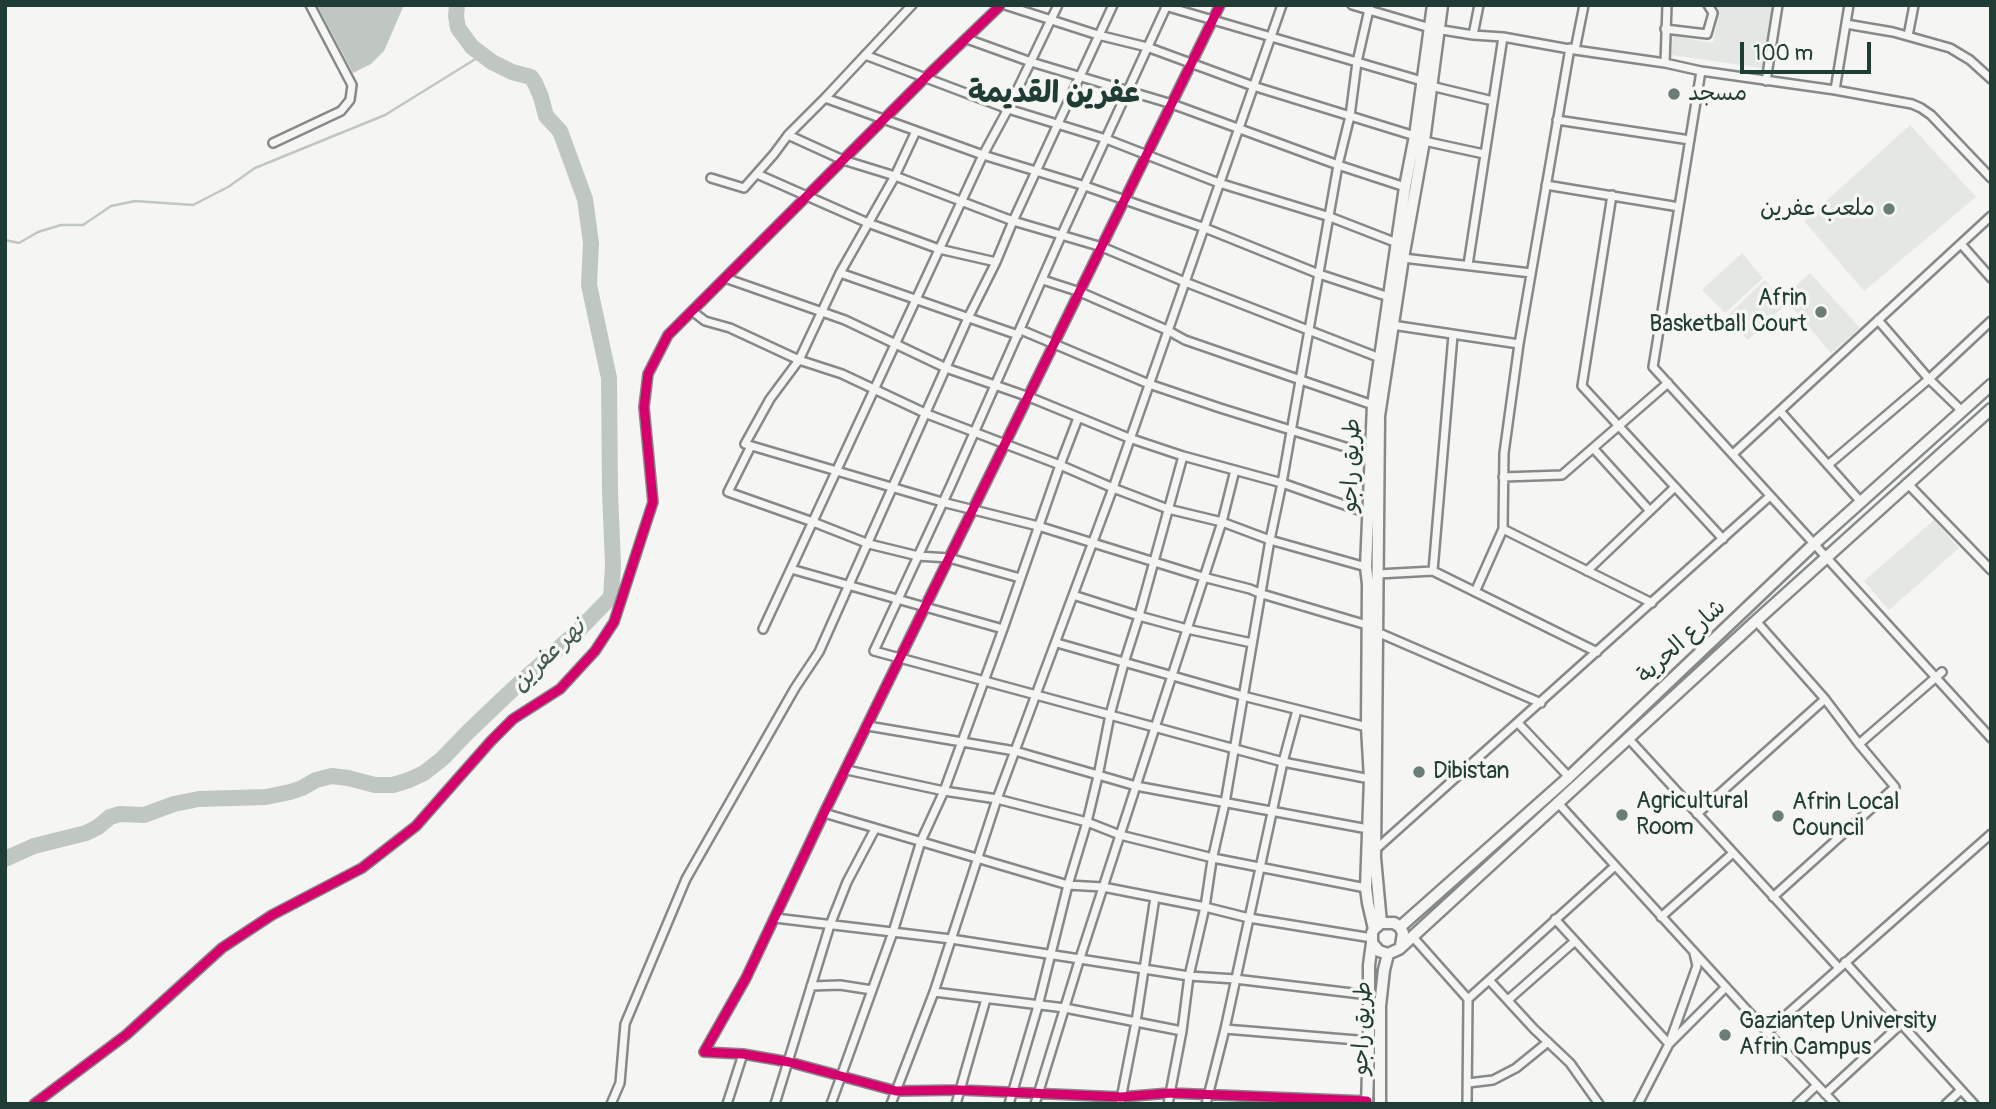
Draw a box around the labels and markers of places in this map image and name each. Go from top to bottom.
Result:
place label: مسجد [1688,80,1747,108]
marker: مسجد [1666,86,1682,102]
place label: ملعب عفرين [1760,195,1875,223]
marker: ملعب عفرين [1881,201,1897,217]
place label: Afrin Basketball Court [1649,285,1807,339]
marker: Afrin Basketball Court [1813,304,1829,320]
place label: Dibistan [1433,758,1509,786]
marker: Dibistan [1411,764,1427,780]
place label: Agricultural Room [1636,788,1749,842]
place label: Afrin Local Council [1792,789,1900,843]
marker: Agricultural Room [1614,807,1630,823]
marker: Afrin Local Council [1770,808,1786,824]
place label: Gaziantep University Afrin Campus [1739,1008,1937,1062]
marker: Gaziantep University Afrin Campus [1717,1027,1733,1043]

